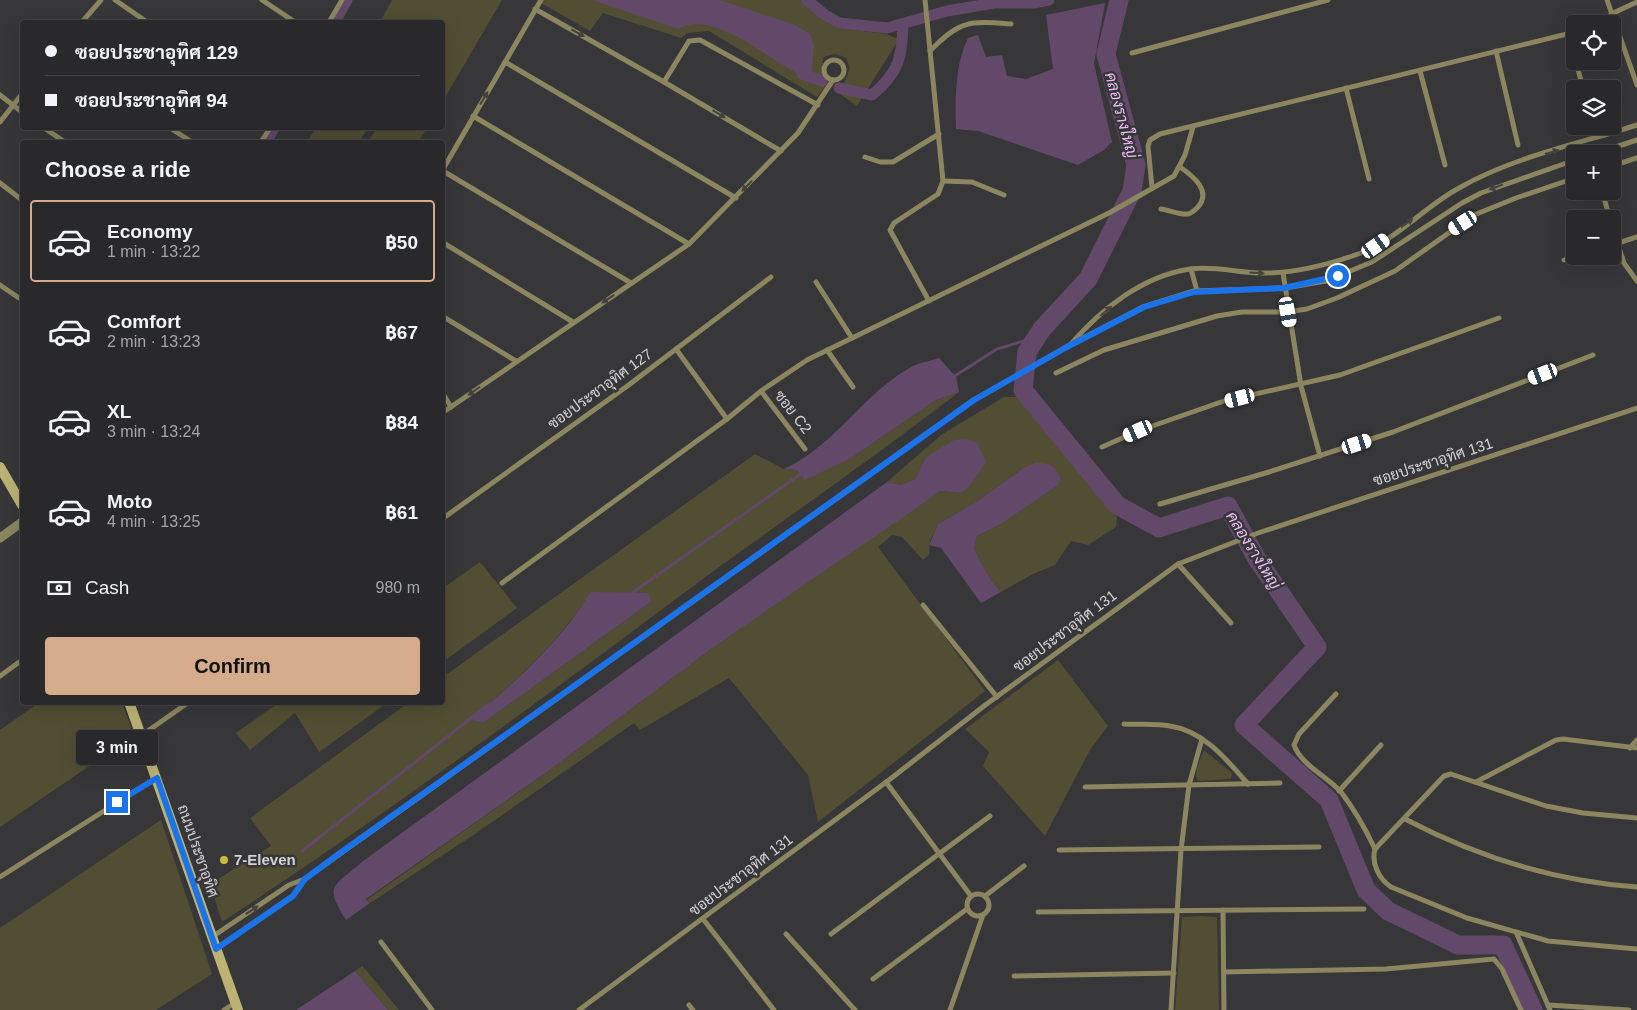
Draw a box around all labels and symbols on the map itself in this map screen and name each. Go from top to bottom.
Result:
one-way arrow [570,29,585,37]
water label: คลองรางใหญ่ [1101,70,1144,161]
one-way arrow [479,92,488,105]
one-way arrow [712,110,725,119]
one-way arrow [1544,147,1559,155]
one-way arrow [741,180,753,192]
one-way arrow [1489,184,1503,192]
car [1446,209,1479,237]
one-way arrow [1400,218,1414,228]
car [1359,231,1392,261]
route start [1327,265,1349,287]
one-way arrow [1249,269,1265,277]
one-way arrow [601,294,614,304]
car [1278,296,1297,328]
one-way arrow [1099,306,1112,317]
street label: ซอยประชาอุทิศ 127 [544,345,657,435]
car [1526,362,1559,386]
one-way arrow [467,386,481,396]
street label: ซอย C2 [771,387,815,437]
car [1223,387,1256,409]
car [1121,418,1154,444]
car [1340,432,1373,456]
street label: ซอยประชาอุทิศ 131 [1371,434,1496,492]
water label: คลองรางใหญ่ [1222,507,1287,593]
street label: ซอยประชาอุทิศ 131 [1010,586,1122,677]
callout: 3 min [76,730,158,764]
route end [106,791,128,813]
street label: ถนนประชาอุทิศ [172,802,222,900]
street label: ซอยประชาอุทิศ 131 [686,830,798,921]
place label: 7-Eleven [234,851,296,868]
marker: 7-Eleven [218,854,230,866]
one-way arrow [246,905,259,915]

